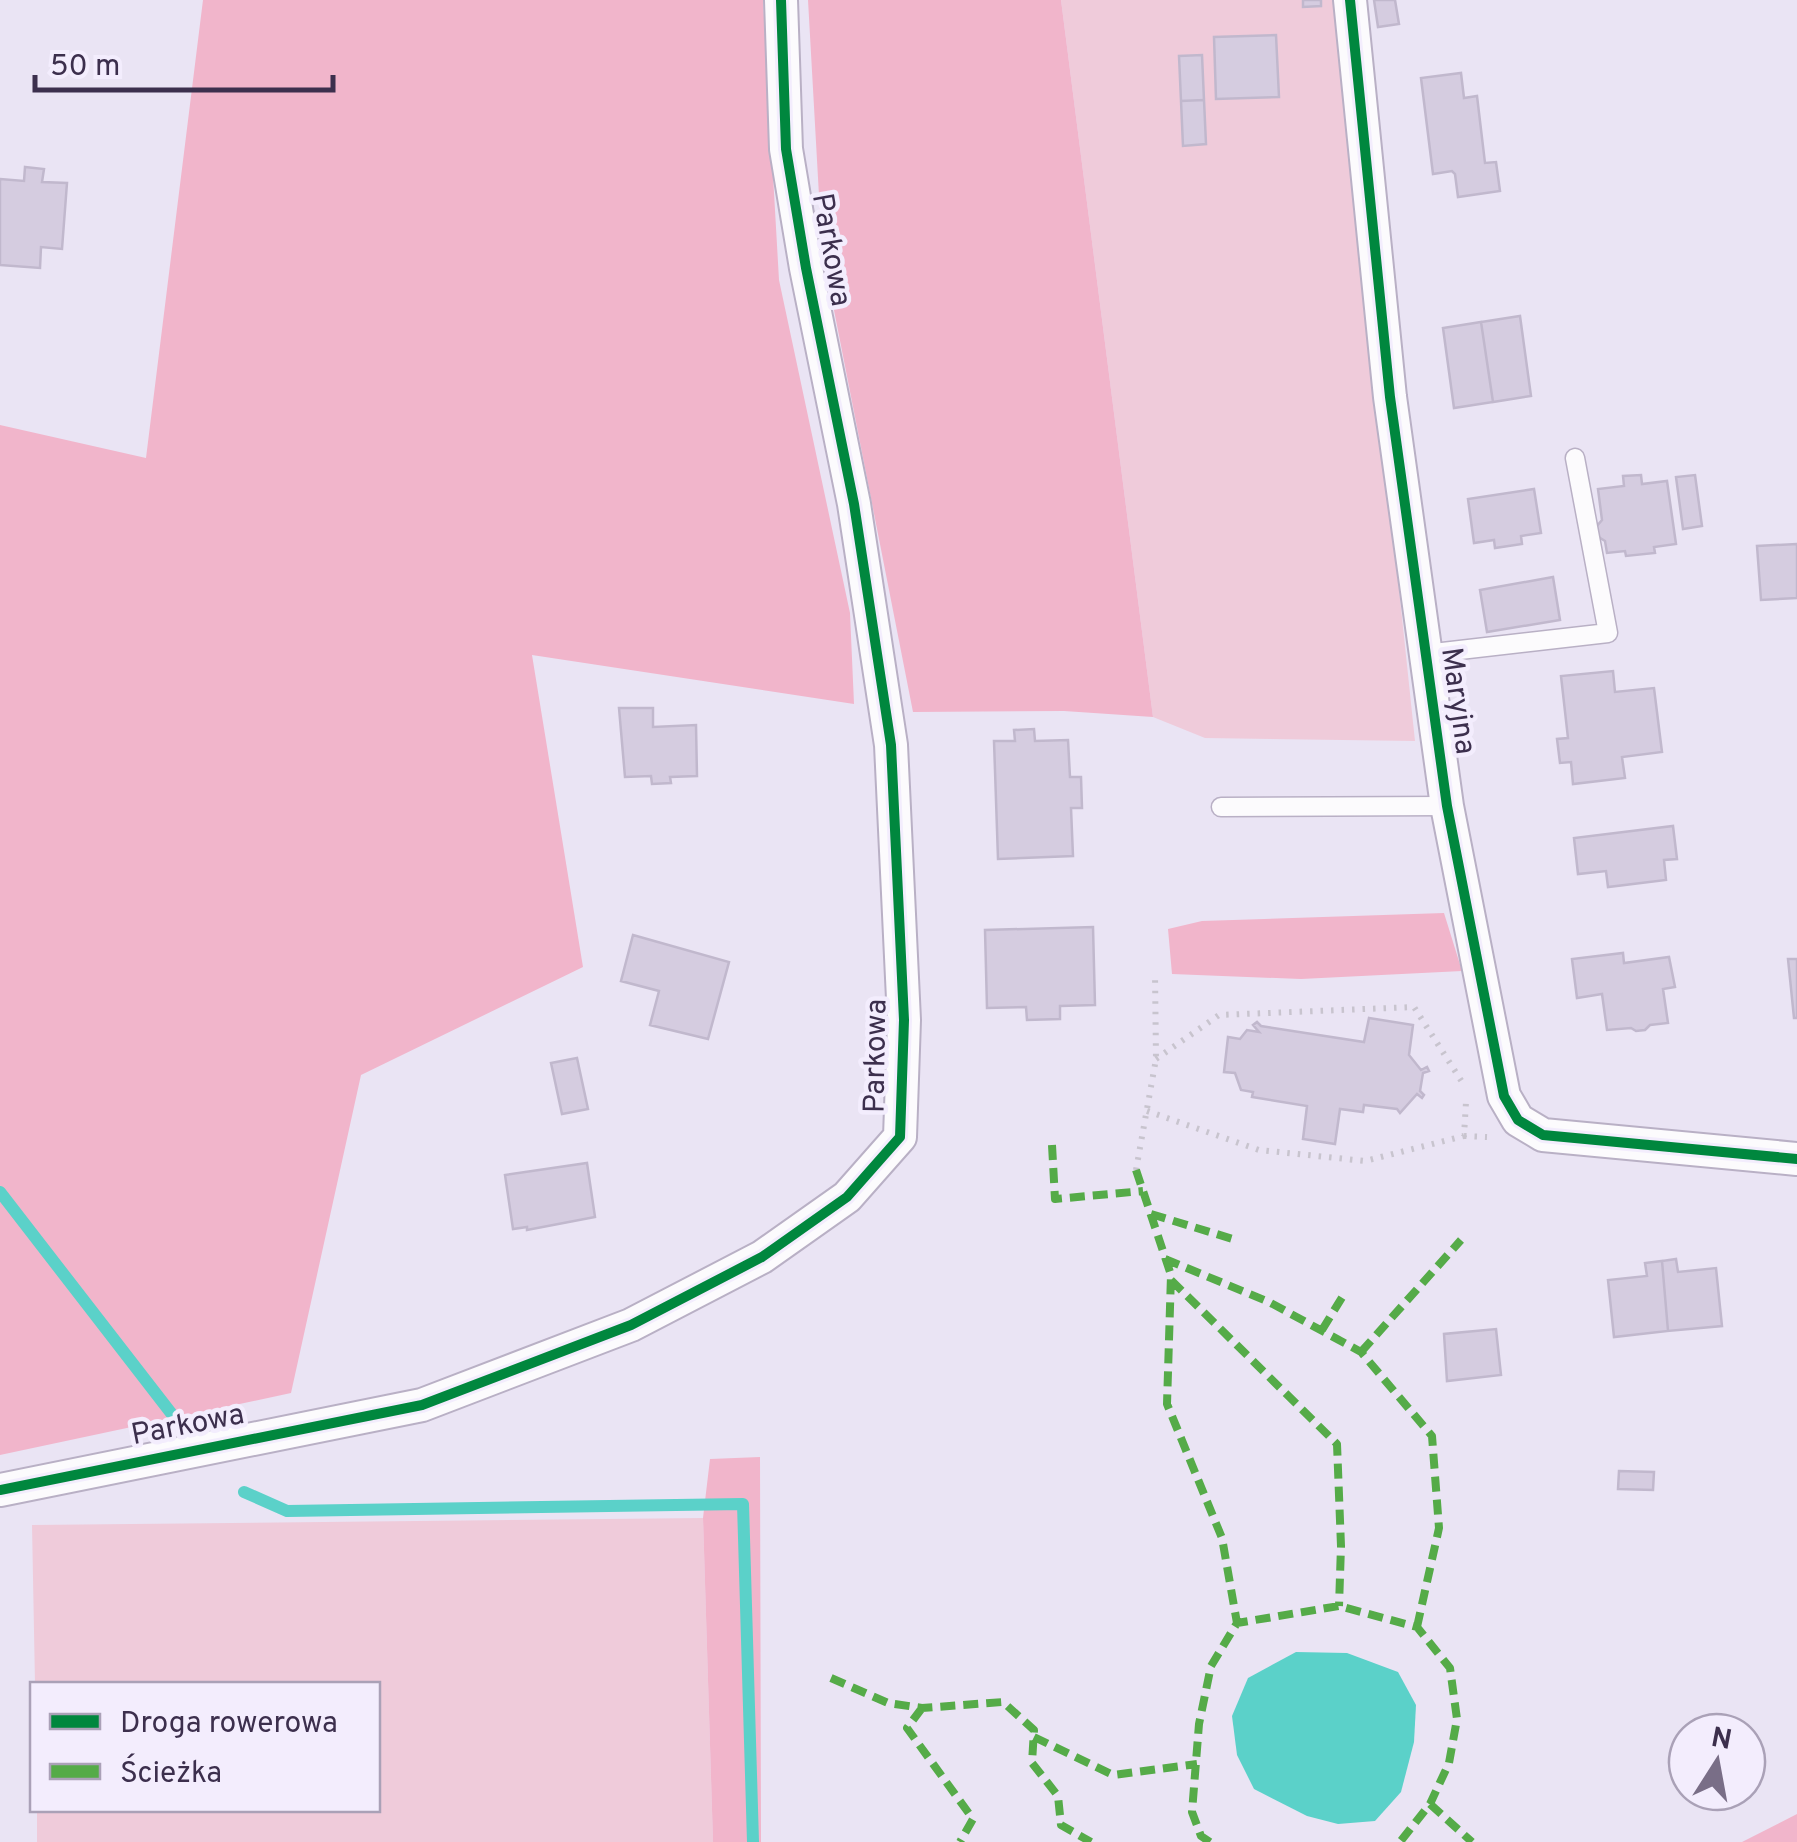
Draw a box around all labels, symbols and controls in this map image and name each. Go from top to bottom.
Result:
scale bar [35,30,332,92]
text: 50 m [50,49,120,86]
street label: Parkowa [802,190,858,310]
street label: Maryjna [1431,645,1483,757]
street label: Parkowa [858,998,896,1114]
street label: Parkowa [128,1397,248,1455]
legend [30,1682,380,1812]
text: Droga rowerowa [120,1706,338,1743]
north arrow [1667,1712,1767,1812]
text: N [1708,1721,1735,1760]
text: Ścieżka [120,1753,222,1793]

